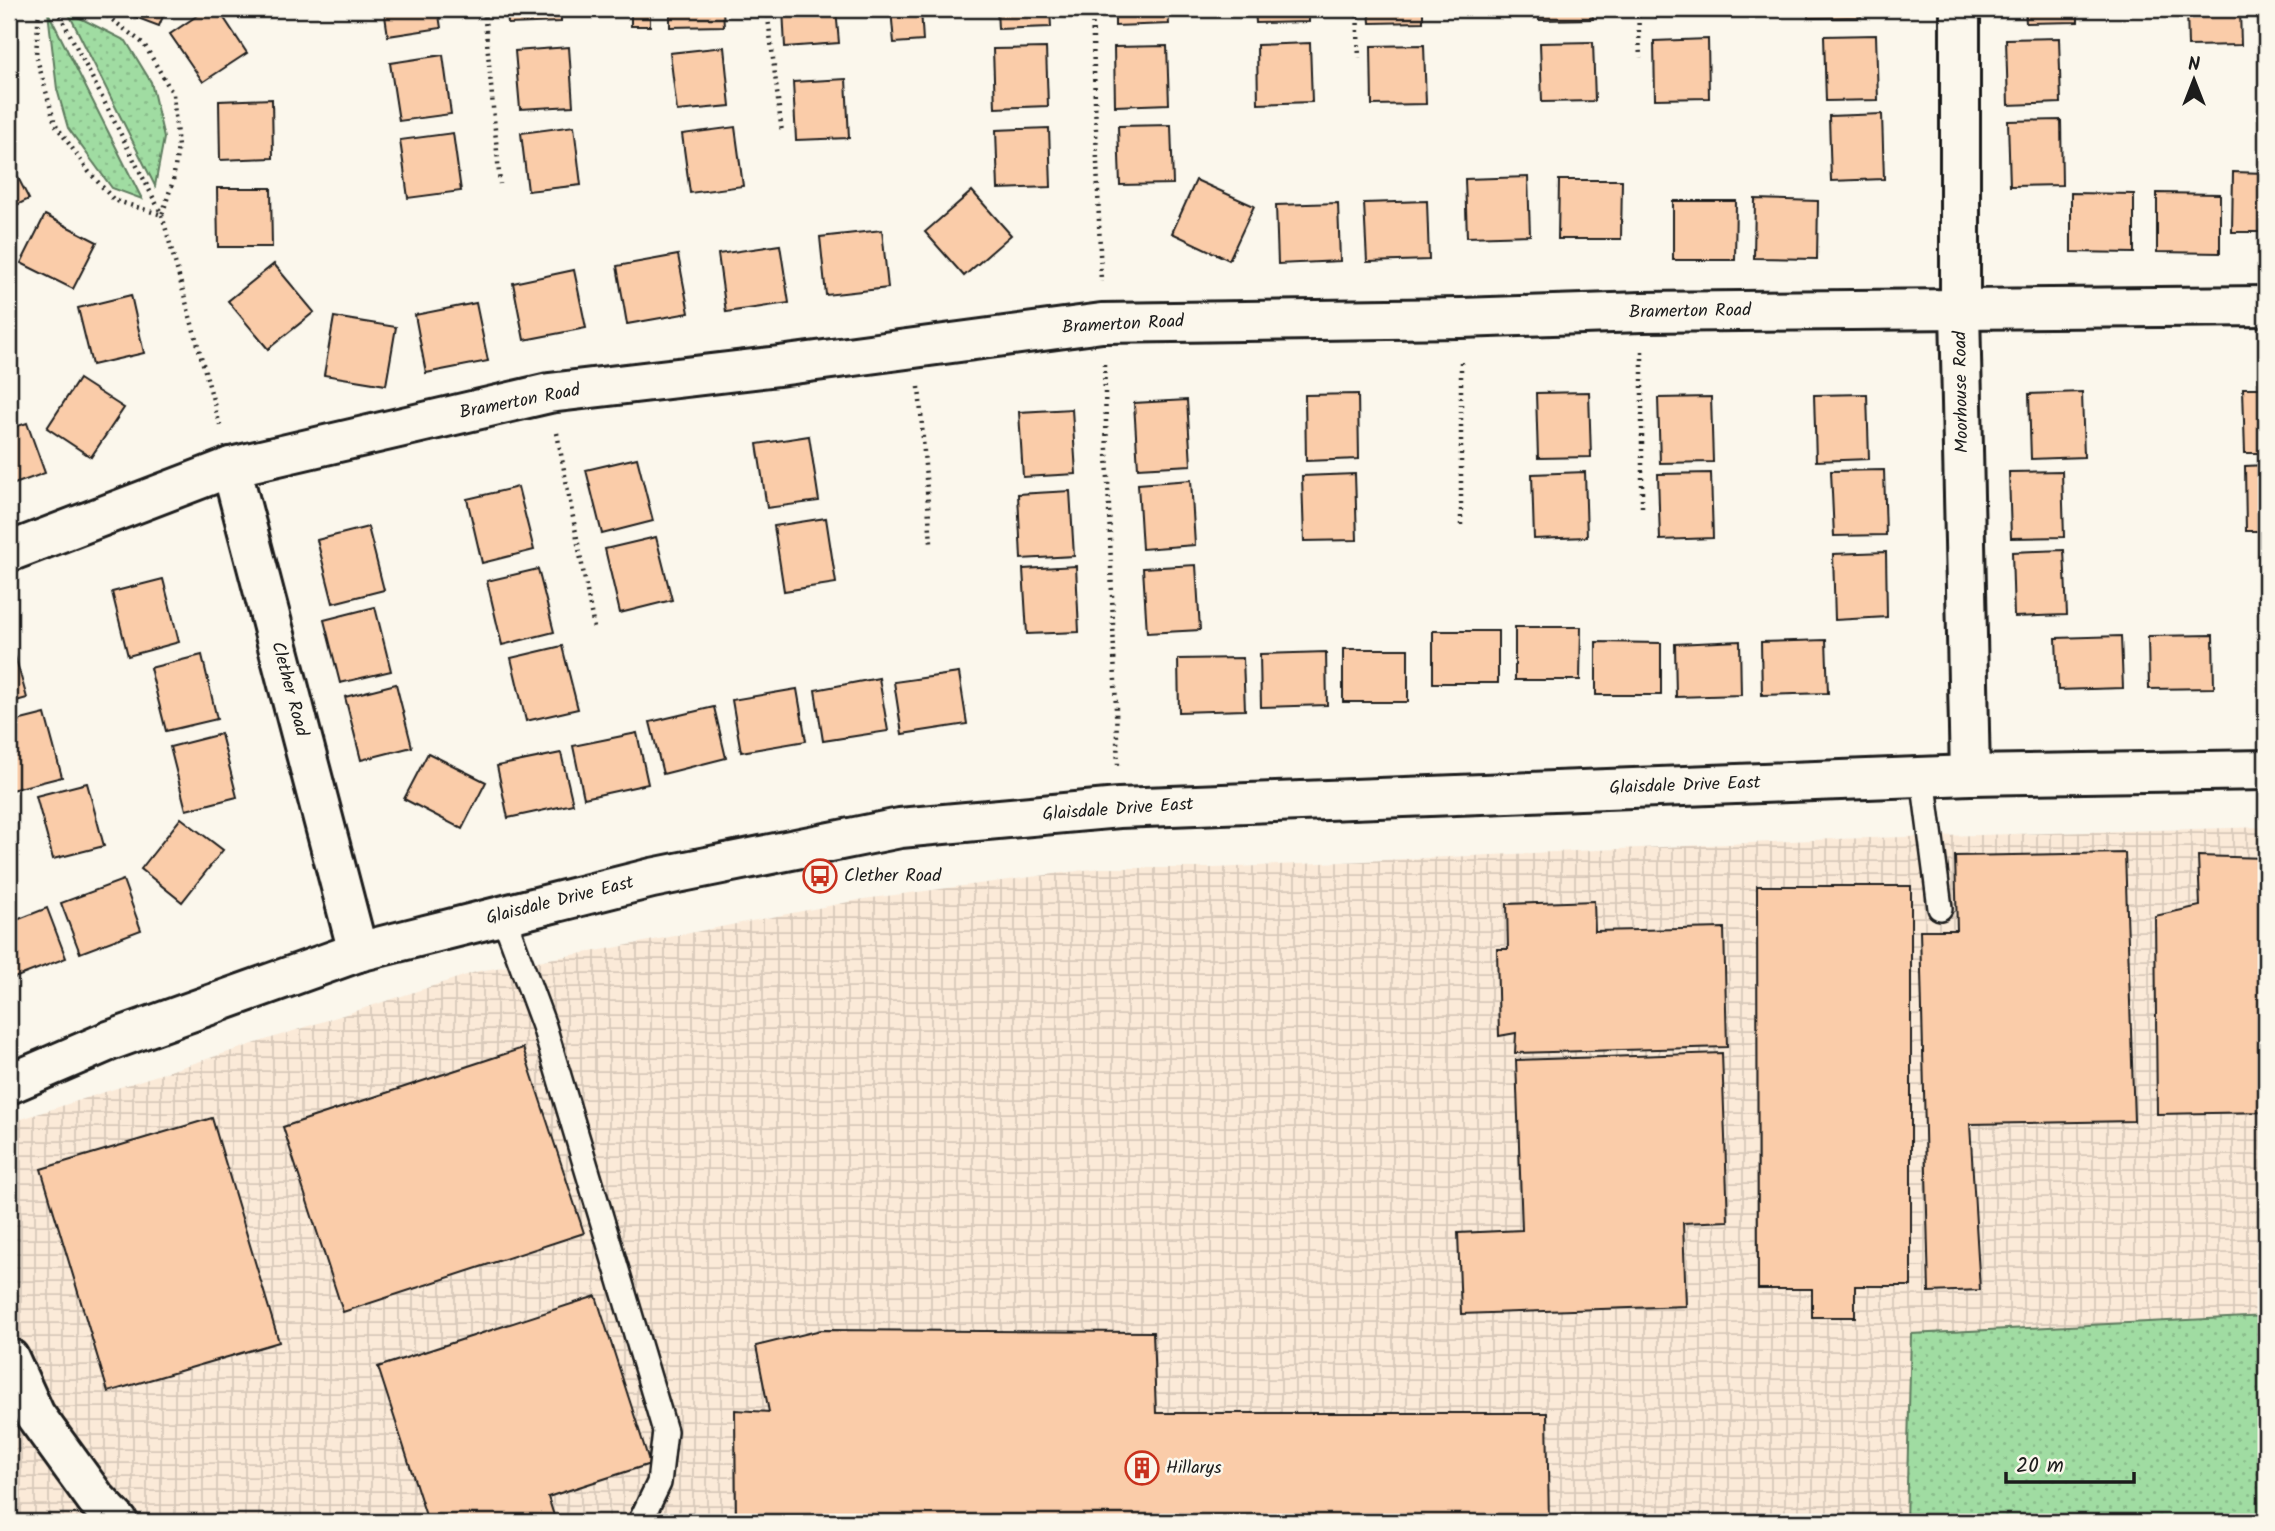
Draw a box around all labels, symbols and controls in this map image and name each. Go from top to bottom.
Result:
north arrow [2160,46,2230,116]
text: N [2188,50,2200,80]
street label: Bramerton Road [1629,296,1752,328]
street label: Bramerton Road [1061,307,1186,343]
street label: Moorhouse Road [1946,330,1978,453]
street label: Bramerton Road [457,376,584,428]
street label: Clether Road [262,638,316,741]
street label: Glaisdale Drive East [1609,769,1762,803]
street label: Glaisdale Drive East [1042,790,1196,830]
bus stop icon: Clether Road [801,857,839,895]
place label: Clether Road [844,862,942,891]
street label: Glaisdale Drive East [483,868,638,933]
scale bar [2006,1440,2133,1484]
building icon: Hillarys [1123,1449,1161,1487]
text: 20 m [2016,1450,2064,1483]
place label: Hillarys [1166,1454,1222,1483]

